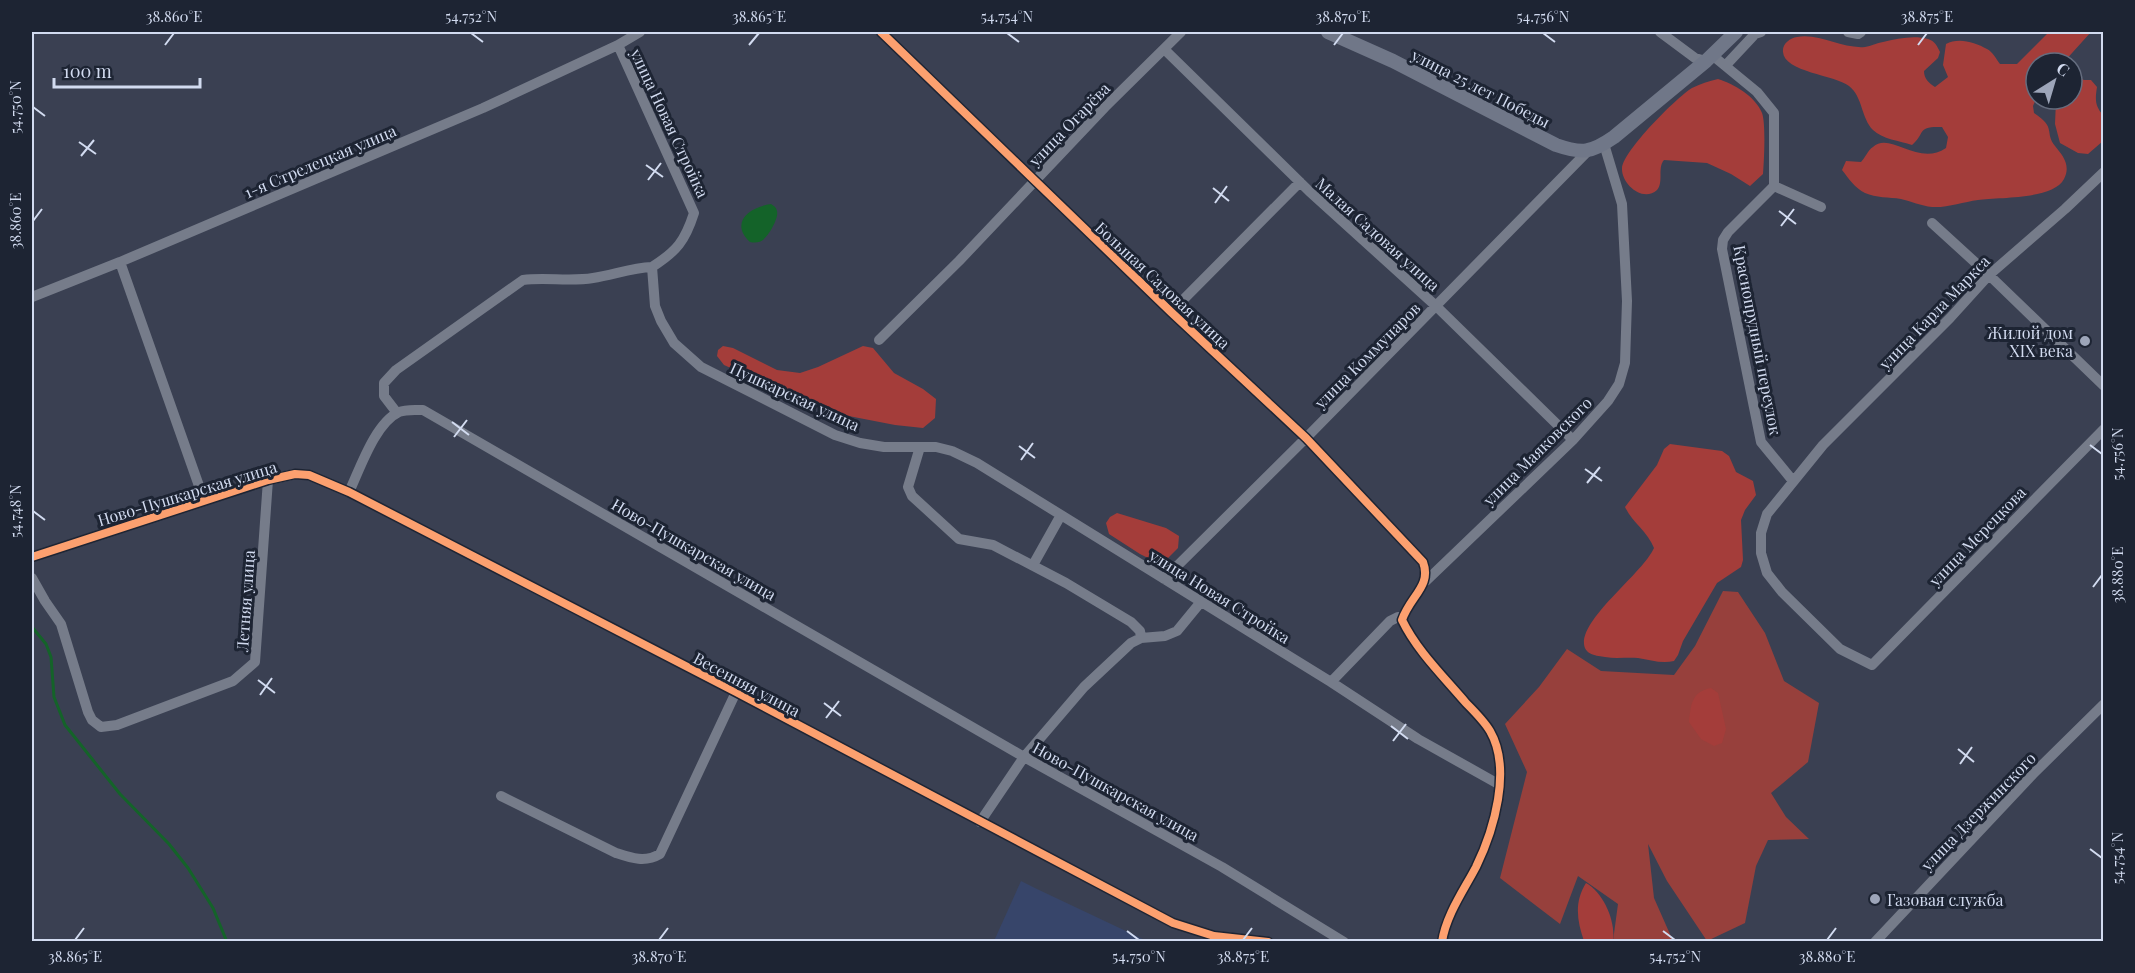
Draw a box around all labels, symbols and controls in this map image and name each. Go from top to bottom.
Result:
text: 38.860°E [146,6,202,26]
text: 54.752°N [445,6,498,26]
text: 38.865°E [732,6,786,26]
text: 54.754°N [981,6,1034,26]
text: 38.870°E [1316,6,1370,26]
text: 54.756°N [1517,6,1570,26]
text: 38.875°E [1901,6,1953,26]
street label: улица 25 лет Победы [1407,43,1554,132]
street label: улица Новая Стройка [626,44,714,201]
scale bar [54,51,200,89]
north arrow [2024,51,2084,111]
text: С [2053,57,2074,80]
text: 100 m [63,59,112,83]
street label: улица Огарёва [1023,78,1114,171]
text: 54.750°N [5,80,25,134]
street label: 1-я Стрелецкая улица [241,119,399,203]
street label: Малая Садовая улица [1312,173,1444,295]
text: 38.860°E [5,193,25,249]
street label: Большая Садовая улица [1091,217,1235,353]
street label: Краснопрудный переулок [1729,243,1787,437]
street label: улица Карла Маркса [1873,250,1994,374]
street label: улица Коммунаров [1309,297,1425,413]
place label: Жилой дом XIX века [1987,322,2073,361]
marker: Жилой дом XIX века [2078,334,2092,348]
street label: Пушкарская улица [727,357,863,435]
street label: улица Маяковского [1477,392,1596,511]
text: 54.756°N [2107,427,2127,480]
street label: Ново-Пушкарская улица [95,456,279,530]
street label: улица Мерецкова [1923,482,2030,591]
text: 54.748°N [5,484,25,538]
street label: Ново-Пушкарская улица [608,493,780,605]
street label: улица Новая Стройка [1145,544,1294,648]
text: 38.880°E [2107,547,2127,603]
street label: Летняя улица [231,549,259,654]
street label: Весенняя улица [690,647,804,721]
street label: Ново-Пушкарская улица [1029,737,1203,845]
street label: улица Дзержинского [1915,747,2040,875]
text: 54.754°N [2107,831,2127,884]
place label: Газовая служба [1887,889,2004,910]
marker: Газовая служба [1868,892,1882,906]
text: 38.865°E [48,946,102,966]
text: 38.870°E [632,946,686,966]
text: 54.750°N [1112,946,1166,966]
text: 38.875°E [1217,946,1269,966]
text: 54.752°N [1649,946,1702,966]
text: 38.880°E [1799,946,1855,966]

